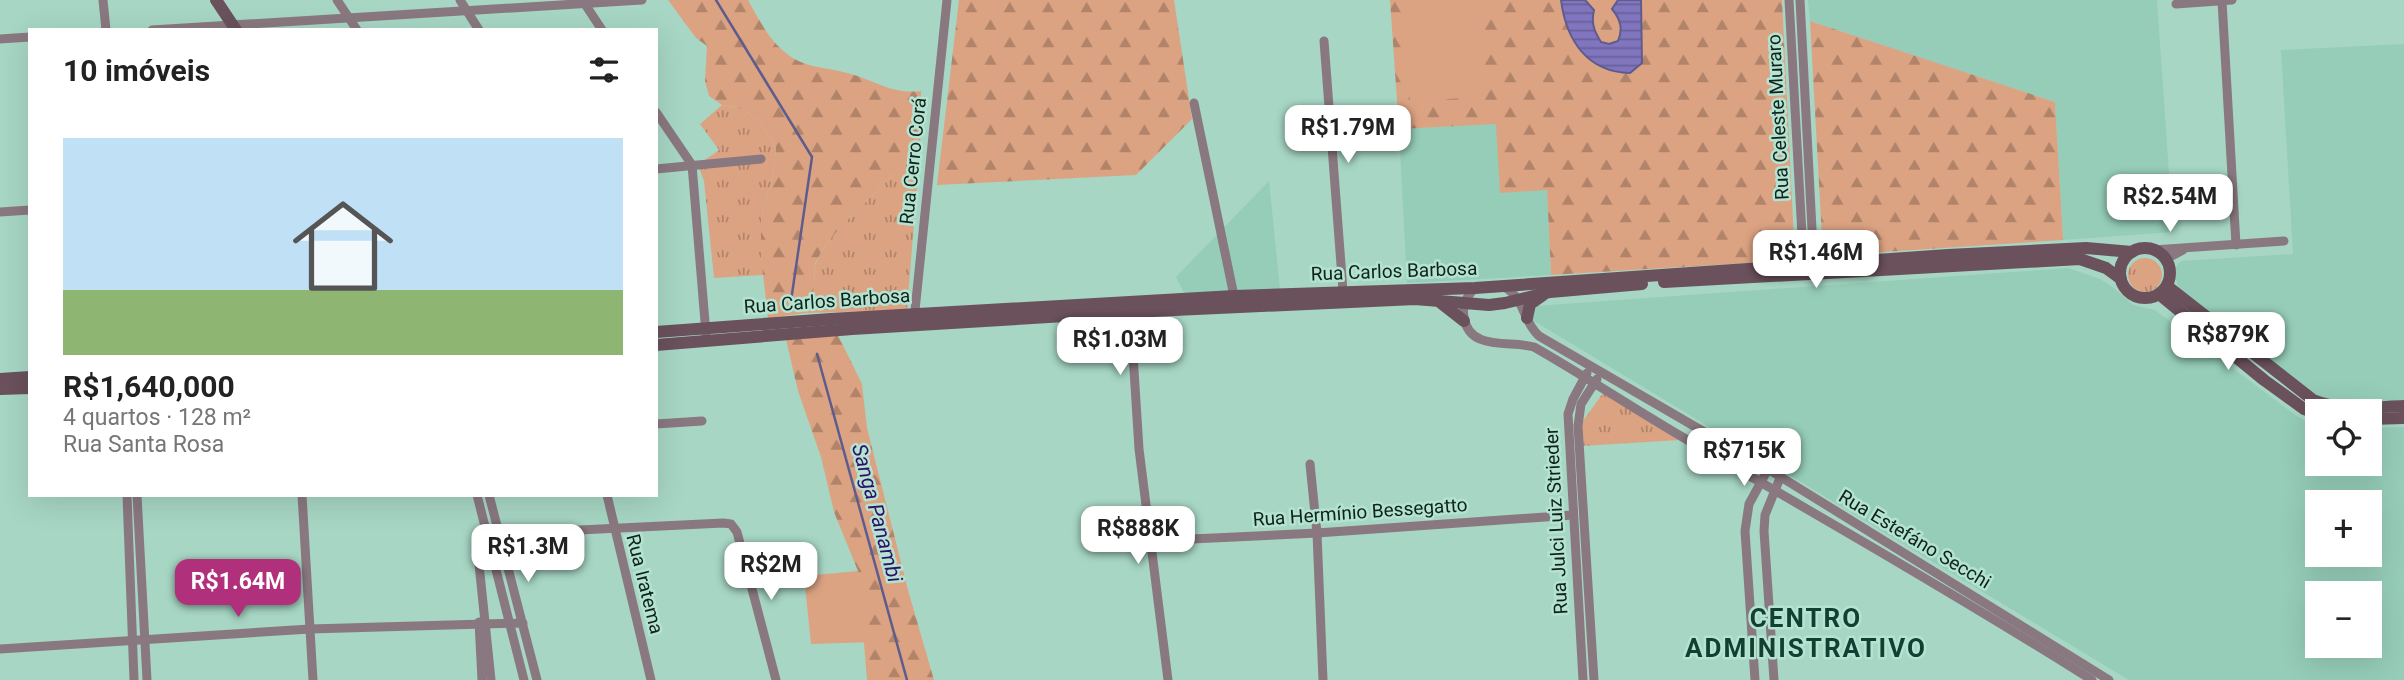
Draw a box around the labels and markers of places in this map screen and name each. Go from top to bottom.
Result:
pin: R$1.79M [1283,106,1413,165]
pin: R$2.54M [2105,174,2235,234]
pin: R$1.46M [1751,230,1881,290]
pin: R$879K [2171,312,2285,372]
pin: R$1.03M [1055,318,1185,377]
pin: R$715K [1687,428,1801,488]
pin: R$888K [1081,506,1195,566]
pin: R$1.3M [471,524,585,584]
pin: R$2M [730,542,812,602]
pin: R$1.64M [173,560,303,619]

